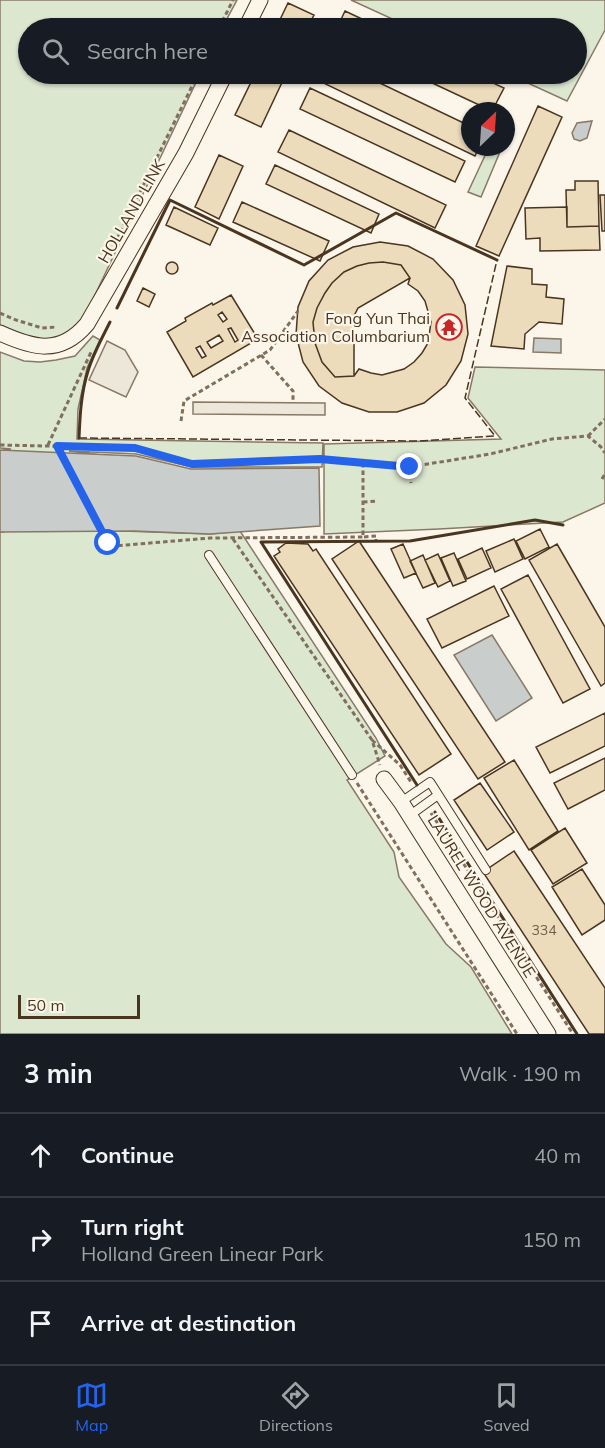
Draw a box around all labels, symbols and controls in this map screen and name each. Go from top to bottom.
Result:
search box [18,18,587,84]
icon: search [39,35,72,68]
text: Search here [87,37,208,65]
north arrow [461,102,515,156]
street label: HOLLAND LINK [93,155,169,266]
place label: Fong Yun Thai Association Columbarium [241,308,430,346]
temple icon: Fong Yun Thai Association Columbarium [434,312,464,342]
route end [396,453,422,479]
route start [94,529,120,555]
street label: LAUREL WOOD AVENUE [424,811,540,981]
house number: 334 [531,921,557,939]
scale bar [18,992,140,1020]
text: 50 m [27,995,64,1015]
text: 3 min [24,1057,93,1090]
text: Walk · 190 m [459,1061,581,1086]
icon: ahead [24,1139,57,1172]
text: Continue [81,1141,174,1169]
text: 40 m [534,1143,581,1168]
text: Turn right [81,1213,184,1241]
icon: right [24,1223,57,1256]
text: 150 m [522,1227,581,1252]
text: Holland Green Linear Park [81,1241,324,1266]
icon: arrive [24,1307,57,1340]
text: Arrive at destination [81,1309,296,1337]
tab: Map [75,1379,108,1435]
tab: Directions [259,1379,333,1435]
tab: Saved [484,1379,530,1435]

